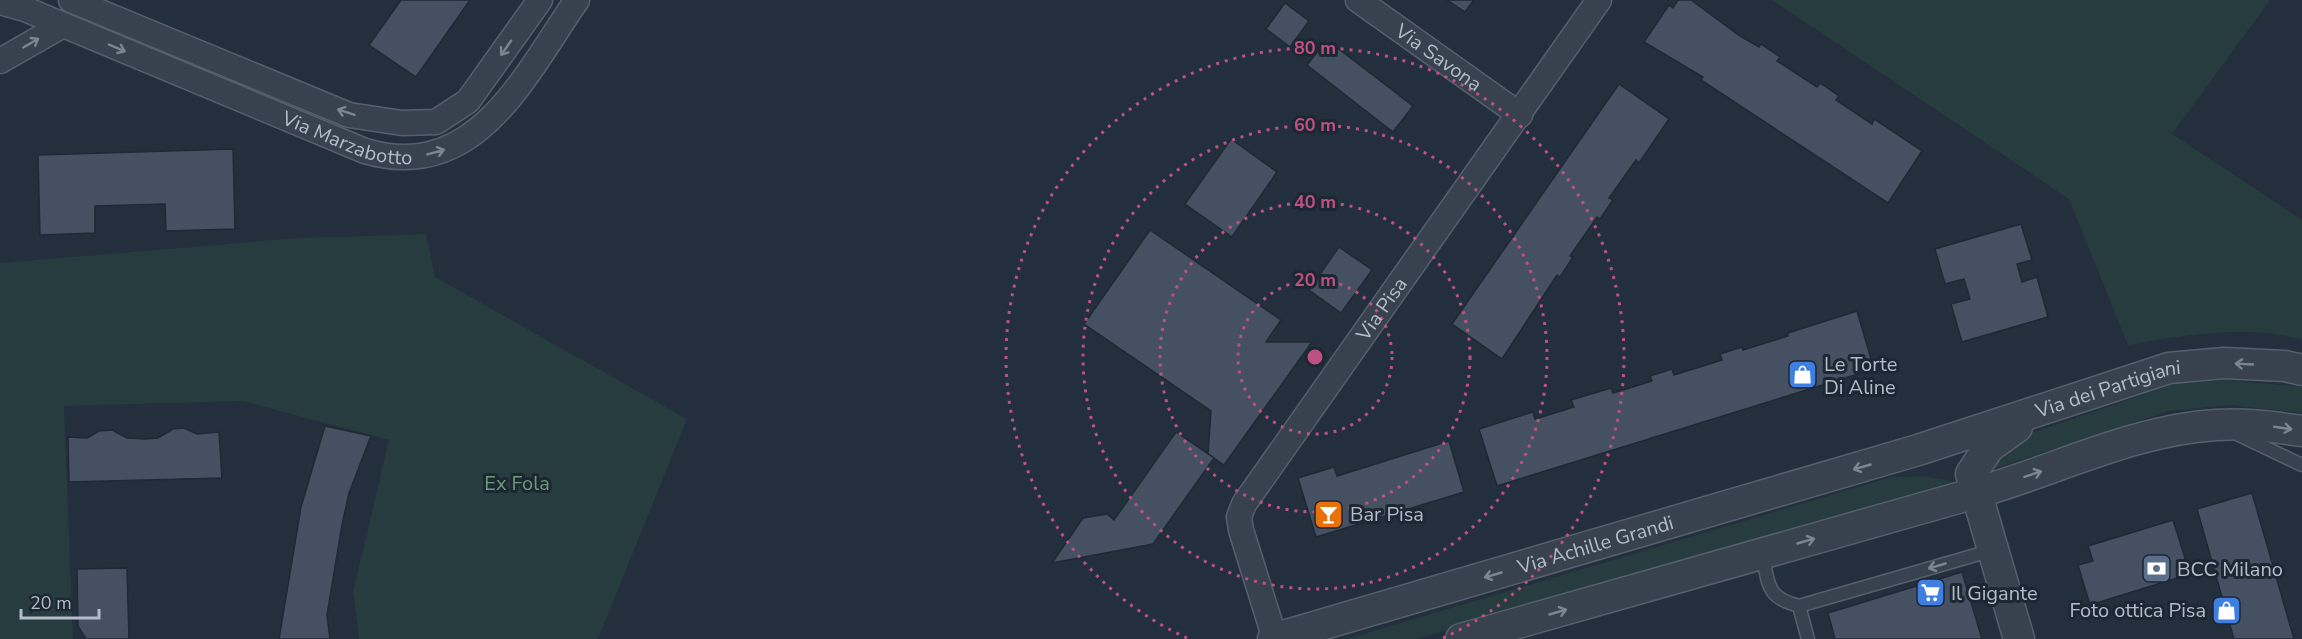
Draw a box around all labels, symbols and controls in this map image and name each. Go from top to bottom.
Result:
street label: Via Savona [1389,17,1487,97]
text: 80 m [1294,36,1336,60]
one-way arrow [22,37,39,49]
one-way arrow [500,39,512,55]
one-way arrow [107,43,125,54]
street label: Via Marzabotto [277,104,413,171]
one-way arrow [337,106,356,117]
text: 60 m [1294,113,1336,137]
one-way arrow [426,146,445,157]
text: 40 m [1294,190,1336,214]
text: 20 m [1294,268,1336,292]
street label: Via Pisa [1349,272,1413,347]
centre of rings [1305,347,1325,367]
place label: Le Torte Di Aline [1824,351,1897,401]
street label: Via dei Partigiani [2031,354,2182,425]
one-way arrow [2235,358,2255,369]
shop icon: Le Torte Di Aline [1787,359,1819,391]
one-way arrow [2273,423,2293,434]
one-way arrow [1853,462,1872,473]
one-way arrow [2023,468,2042,479]
park label: Ex Fola [484,470,550,497]
bar icon: Bar Pisa [1313,498,1345,530]
place label: Bar Pisa [1350,501,1424,528]
street label: Via Achille Grandi [1513,509,1677,580]
one-way arrow [1796,535,1815,546]
bank icon: BCC Milano [2140,553,2172,585]
place label: BCC Milano [2177,556,2283,583]
one-way arrow [1927,561,1946,572]
one-way arrow [1484,570,1503,581]
supermarket icon: Il Gigante [1914,577,1946,609]
place label: Il Gigante [1951,580,2038,607]
scale bar [21,582,99,620]
text: 20 m [30,591,72,615]
shop icon: Foto ottica Pisa [2211,594,2243,626]
place label: Foto ottica Pisa [2069,597,2206,624]
one-way arrow [1548,605,1567,617]

